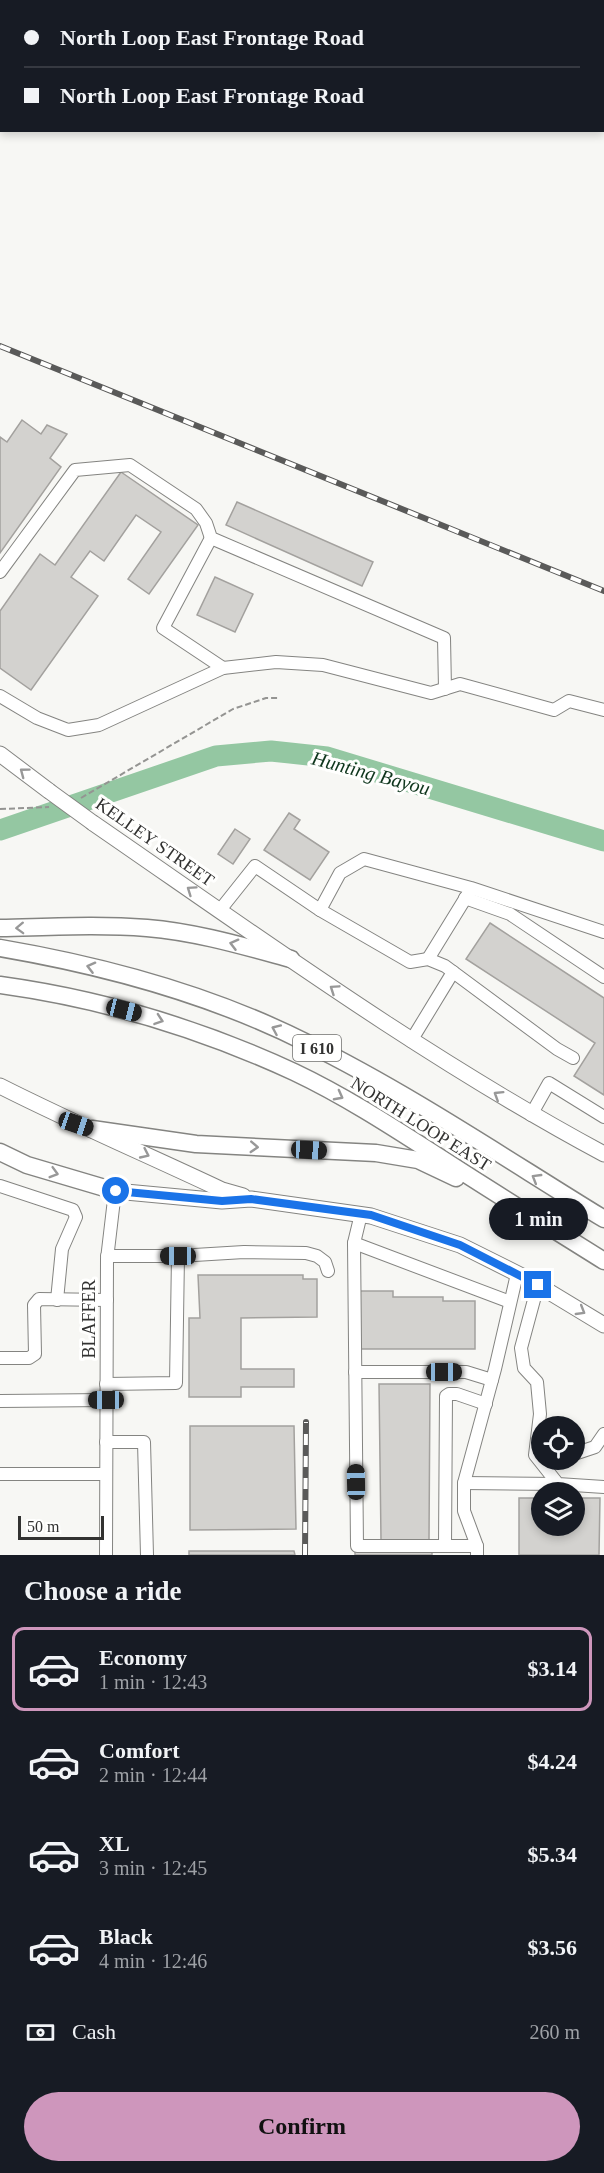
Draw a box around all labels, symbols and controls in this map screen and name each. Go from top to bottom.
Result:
text: North Loop East Frontage Road [60,25,364,50]
text: North Loop East Frontage Road [60,83,364,108]
water label: Hunting Bayou [308,746,433,800]
one-way arrow [20,769,31,780]
street label: KELLEY STREET [92,794,218,890]
one-way arrow [186,886,197,897]
one-way arrow [15,921,24,934]
one-way arrow [229,938,239,951]
one-way arrow [87,961,97,974]
one-way arrow [330,985,341,996]
car [104,997,144,1023]
one-way arrow [153,1013,164,1025]
one-way arrow [271,1024,282,1036]
road number: I 610 [293,1035,341,1061]
street label: NORTH LOOP EAST [347,1073,495,1175]
one-way arrow [332,1089,343,1100]
one-way arrow [494,1090,504,1102]
car [56,1110,96,1138]
one-way arrow [250,1140,259,1153]
car [291,1140,327,1160]
one-way arrow [139,1146,150,1158]
one-way arrow [48,1166,59,1178]
one-way arrow [532,1173,542,1185]
route start [102,1177,129,1204]
callout: 1 min [488,1198,588,1240]
text: 1 min [514,1208,563,1230]
car [160,1247,196,1265]
route end [524,1271,551,1298]
street label: BLAFFER [79,1279,99,1359]
one-way arrow [575,1304,585,1315]
car [426,1363,462,1381]
car [88,1391,124,1409]
map controls [531,1416,585,1536]
button: locate [531,1416,585,1470]
car [347,1464,365,1500]
button: layers [531,1482,585,1536]
scale bar [18,1513,104,1540]
text: 50 m [27,1518,59,1535]
text: Choose a ride [24,1576,182,1606]
icon: car [27,1642,81,1696]
text: Economy [99,1645,187,1670]
text: $3.14 [528,1656,577,1681]
text: 1 min · 12:43 [99,1671,207,1693]
icon: car [27,1735,81,1789]
text: Comfort [99,1738,180,1763]
text: $4.24 [528,1749,577,1774]
text: 2 min · 12:44 [99,1764,207,1786]
icon: car [27,1828,81,1882]
text: XL [99,1831,130,1856]
text: $5.34 [528,1842,577,1867]
text: 3 min · 12:45 [99,1857,207,1879]
icon: car [27,1921,81,1975]
text: Black [99,1924,153,1949]
text: $3.56 [528,1935,577,1960]
text: 4 min · 12:46 [99,1950,207,1972]
icon: cash [24,2016,57,2049]
text: Cash [72,2019,116,2044]
text: 260 m [529,2021,580,2043]
button: Confirm [24,2092,580,2161]

